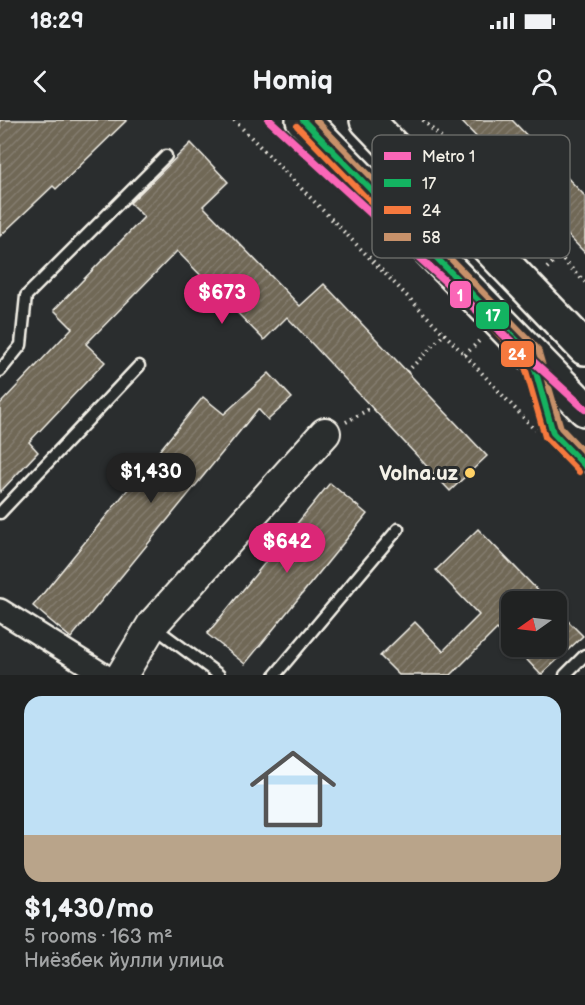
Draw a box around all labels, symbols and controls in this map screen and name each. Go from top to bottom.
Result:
text: 18:29 [30,8,84,35]
icon: back [24,65,57,98]
text: Homiq [252,65,333,97]
icon: person [528,65,561,98]
legend [372,135,570,258]
text: Metro 1 [422,148,475,167]
text: 17 [422,175,436,194]
text: 24 [422,202,441,221]
text: 58 [422,229,441,248]
pin: $673 [186,274,258,325]
line badge: 1 [449,280,472,309]
text: $673 [198,281,246,305]
text: 1 [457,287,463,306]
line badge: 17 [475,301,510,330]
text: 17 [485,307,501,326]
line badge: 24 [500,340,535,368]
text: 24 [508,346,527,365]
pin: $1,430 [102,453,200,504]
text: $1,430 [120,460,182,484]
place label: Volna.uz [379,461,458,486]
marker: Volna.uz [463,466,477,480]
pin: $642 [251,523,323,574]
text: $642 [262,530,312,554]
north arrow [501,591,567,657]
map controls [501,591,567,657]
icon: home [239,735,347,843]
text: $1,430/mo [24,894,154,925]
text: 5 rooms · 163 m² [24,925,173,949]
text: Ниёзбек йулли улица [24,949,224,973]

